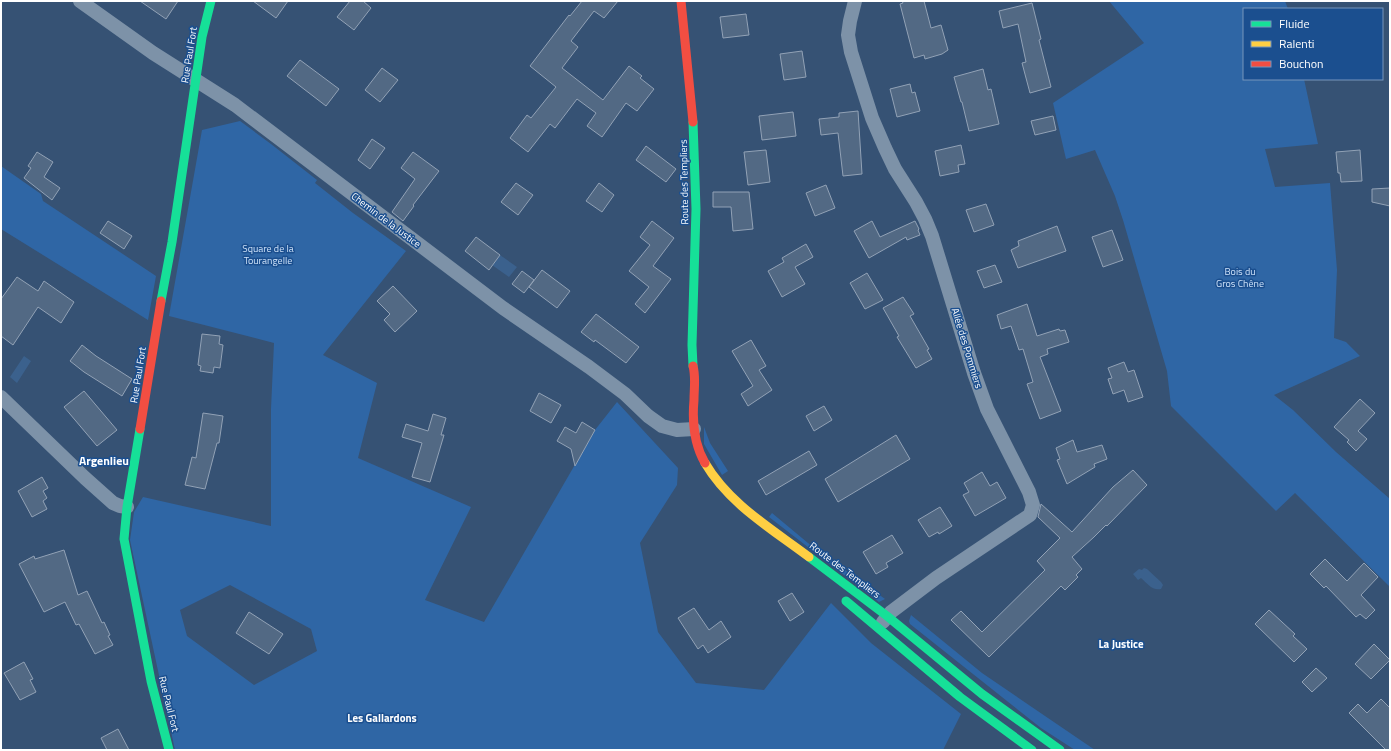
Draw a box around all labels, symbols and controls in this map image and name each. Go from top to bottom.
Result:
legend [1243,8,1383,80]
text: Fluide [1279,14,1310,33]
street label: Rue Paul Fort [177,25,201,84]
text: Ralenti [1279,34,1314,53]
text: Bouchon [1279,54,1324,73]
street label: Route des Templiers [676,139,692,225]
street label: Chemin de la Justice [348,189,424,251]
park label: Square de la Tourangelle [242,241,294,268]
park label: Bois du Gros Chêne [1216,264,1264,291]
street label: Allée des Pommiers [948,306,986,390]
street label: Rue Paul Fort [126,345,150,404]
district label: Argenlieu [79,451,129,470]
street label: Route des Templiers [806,538,884,602]
district label: La Justice [1098,636,1144,652]
street label: Rue Paul Fort [155,675,183,734]
district label: Les Gallardons [347,710,417,726]

